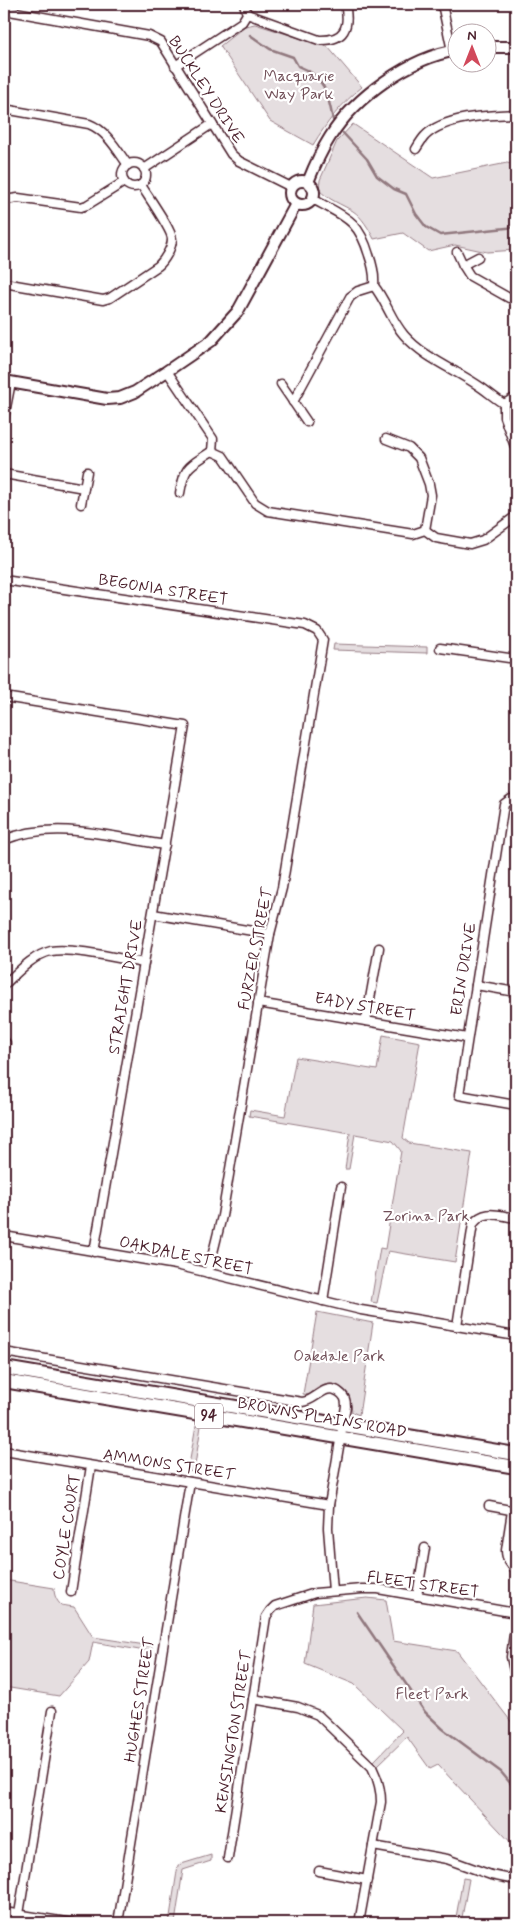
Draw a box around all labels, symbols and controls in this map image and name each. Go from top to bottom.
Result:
north arrow [448,22,498,72]
text: N [467,27,477,45]
street label: BUCKLEY DRIVE [163,32,249,148]
park label: Macquarie Way Park [264,66,334,105]
street label: BEGONIA STREET [97,569,229,611]
street label: FURZER STREET [234,885,278,1012]
street label: STRAIGHT DRIVE [104,918,148,1056]
street label: ERIN DRIVE [446,921,482,1017]
street label: EADY STREET [313,988,417,1026]
park label: Zorina Park [382,1206,470,1227]
street label: OAKDALE STREET [117,1232,255,1280]
park label: Oakdale Park [293,1346,385,1367]
street label: BROWNS PLAINS ROAD [236,1393,408,1443]
road number: 94 [195,1404,223,1428]
street label: AMMONS STREET [102,1444,237,1486]
street label: COYLE COURT [48,1473,86,1581]
street label: FLEET STREET [366,1567,480,1603]
street label: HUGHES STREET [120,1635,160,1764]
street label: KENSINGTON STREET [211,1648,257,1815]
park label: Fleet Park [395,1684,469,1705]

